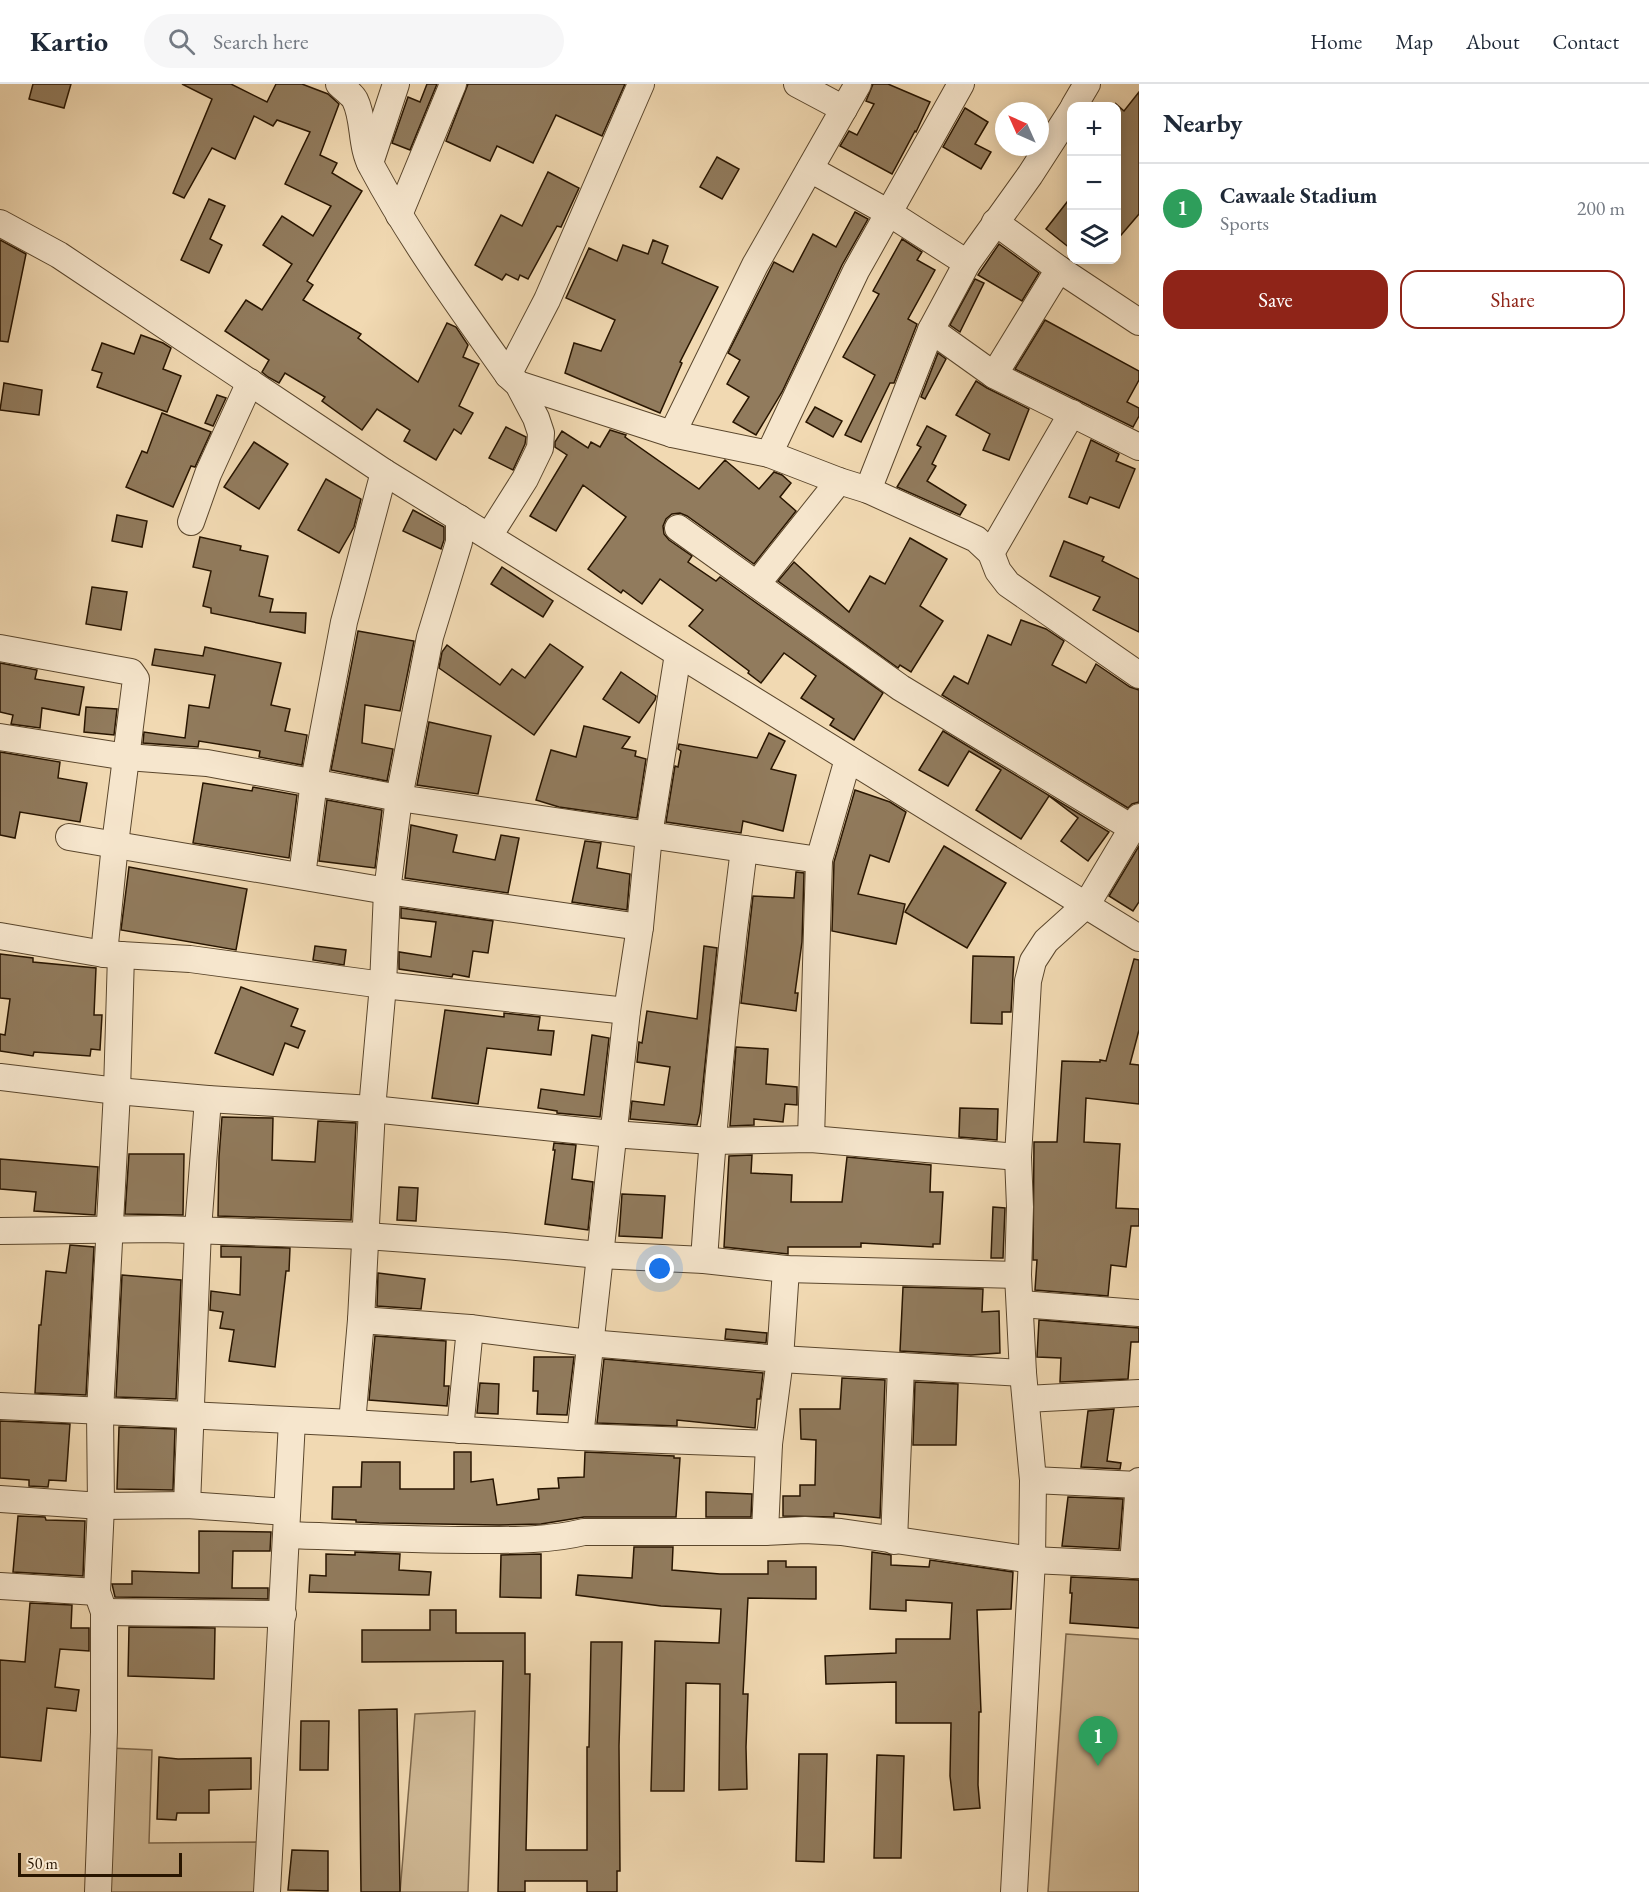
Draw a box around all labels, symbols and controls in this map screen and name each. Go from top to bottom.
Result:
search box [144,14,564,68]
text: Kartio [30,23,108,59]
icon: search [165,25,198,58]
text: Search here [213,27,309,56]
text: Home [1310,28,1362,55]
text: Map [1395,28,1433,55]
text: About [1466,28,1519,55]
text: Contact [1552,28,1619,55]
north arrow [995,102,1049,156]
map controls [1067,102,1121,264]
button: + [1067,102,1121,156]
text: Nearby [1163,106,1243,140]
button: − [1067,156,1121,210]
text: Cawaale Stadium [1220,181,1377,210]
text: 1 [1177,195,1188,221]
text: 200 m [1577,195,1625,221]
button: layers [1067,210,1121,264]
text: Sports [1220,210,1269,236]
button: Save [1163,270,1388,329]
button: Share [1400,270,1625,329]
your location [645,1254,674,1283]
pin: 1 [1078,1716,1118,1766]
scale bar [18,1850,182,1878]
text: 50 m [27,1853,58,1874]

